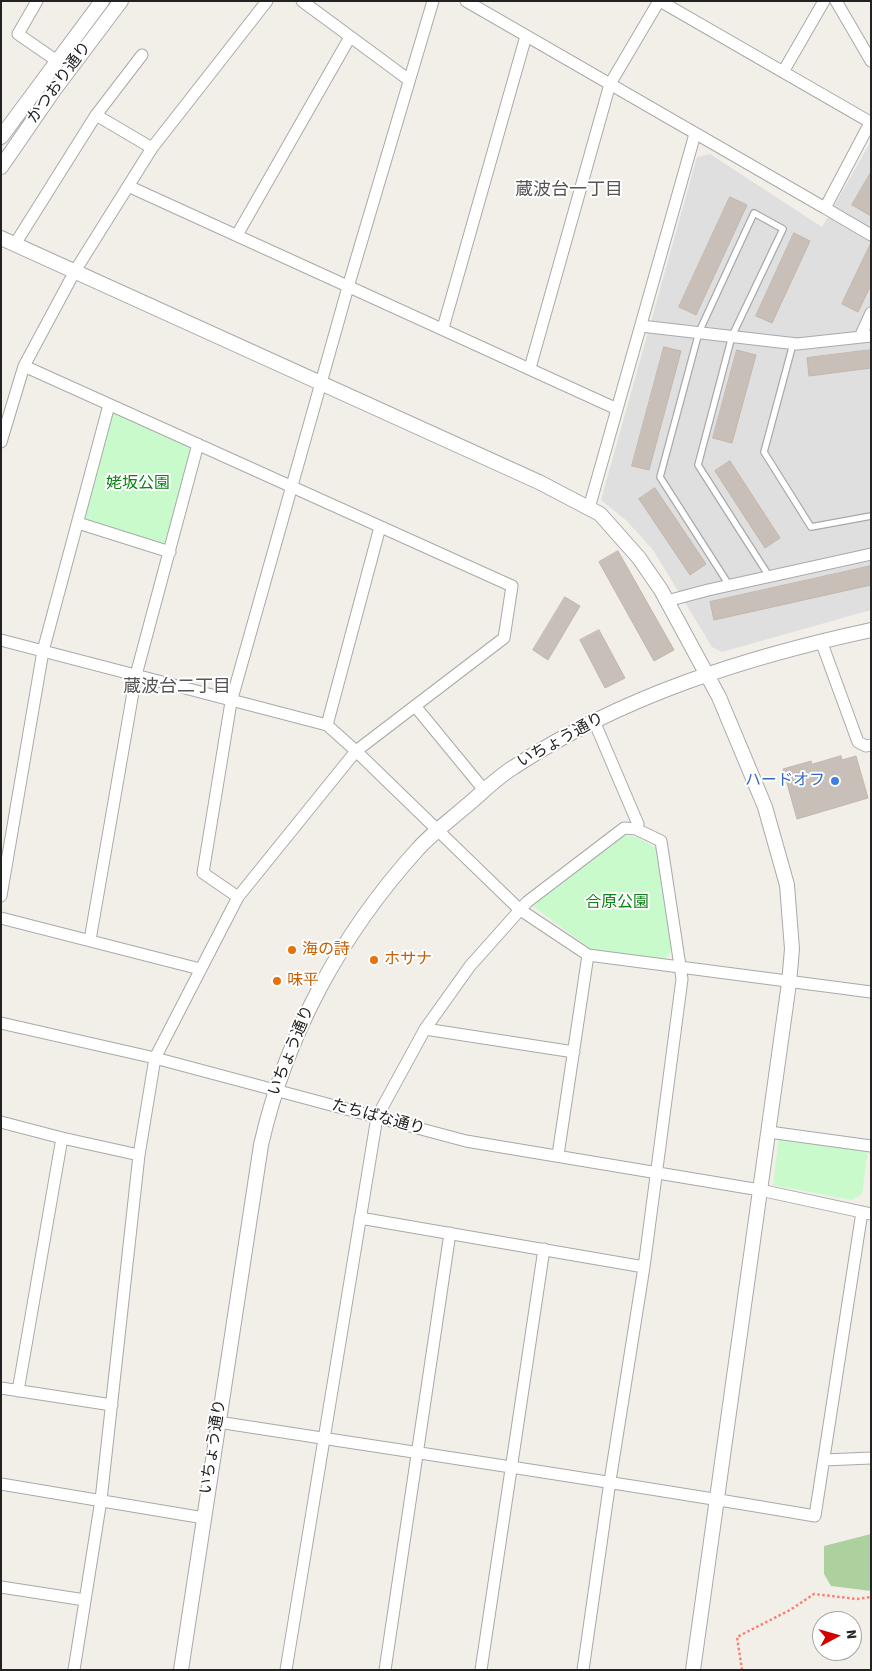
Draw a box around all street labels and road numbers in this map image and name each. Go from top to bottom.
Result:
street label: かつおり通り [24,39,96,127]
street label: いちょう通り [514,709,608,773]
street label: いちょう通り [265,1003,319,1099]
street label: たちばな通り [329,1096,427,1140]
street label: いちょう通り [197,1398,231,1496]

